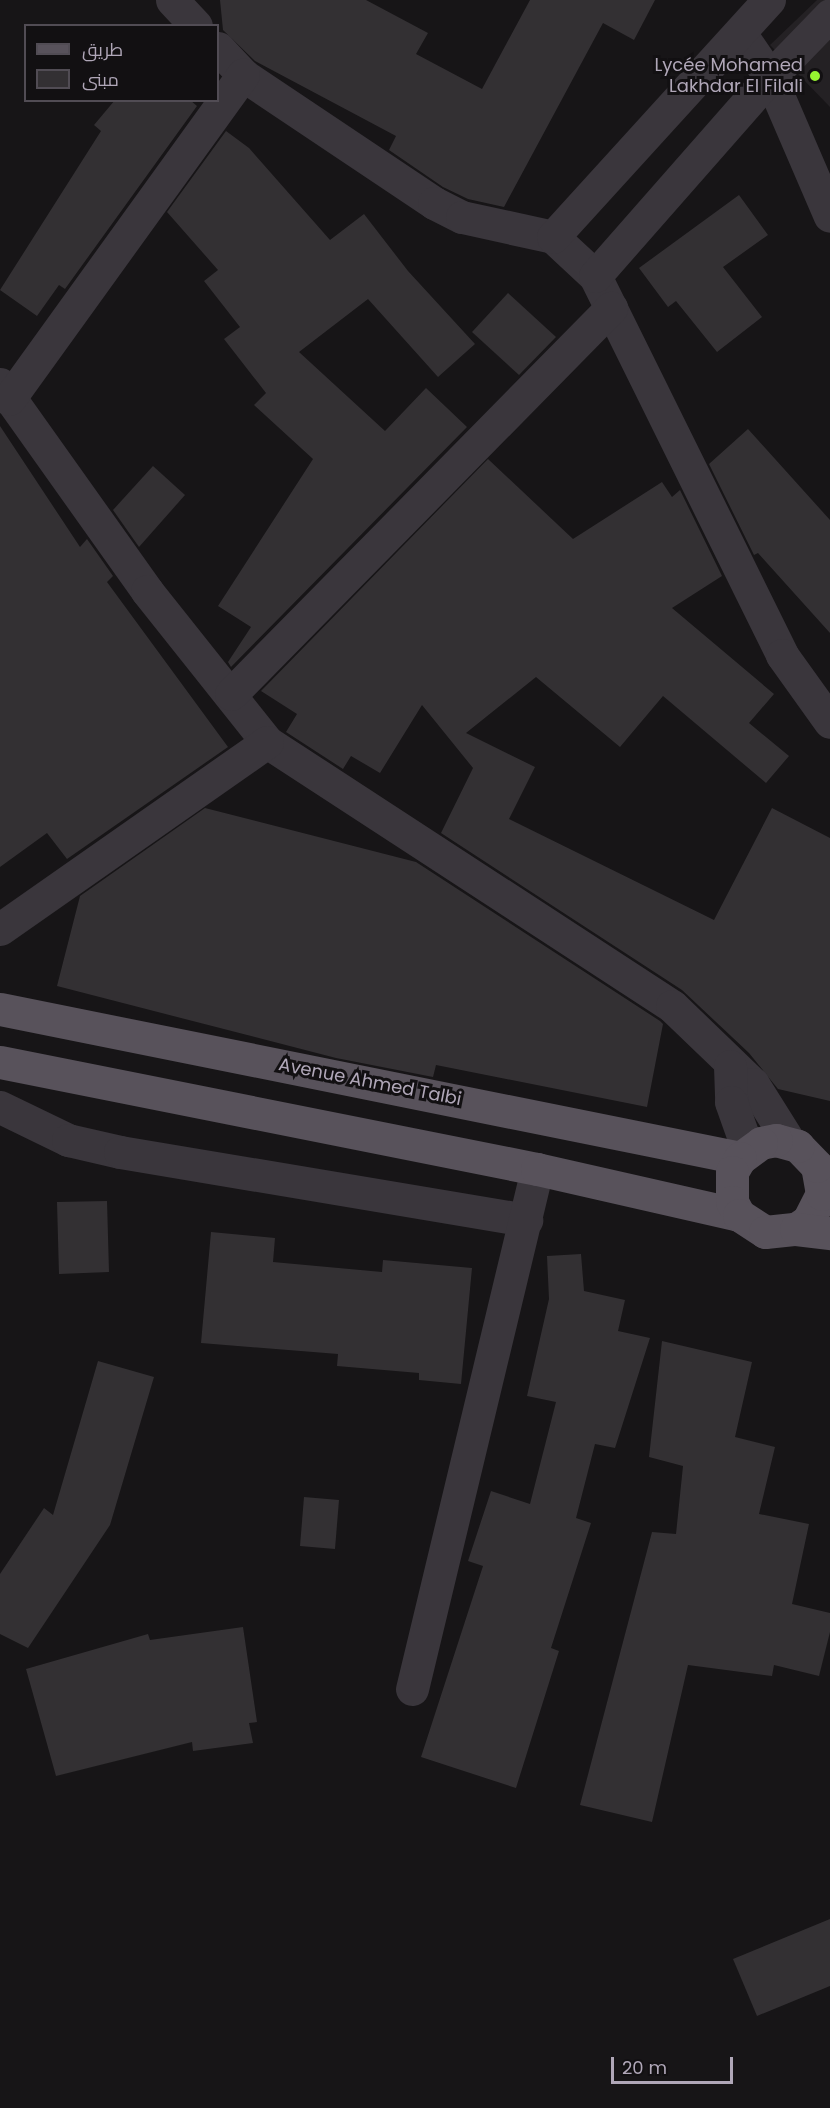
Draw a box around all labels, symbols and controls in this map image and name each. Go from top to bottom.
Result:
legend [24,24,219,102]
text: طريق [82,37,123,62]
place label: Lycée Mohamed Lakhdar El Filali [654,55,803,98]
text: مبنى [82,67,119,92]
marker: Lycée Mohamed Lakhdar El Filali [808,69,822,83]
street label: Avenue Ahmed Talbi [277,1054,463,1110]
scale bar [614,2045,736,2083]
text: 20 m [622,2055,667,2080]

